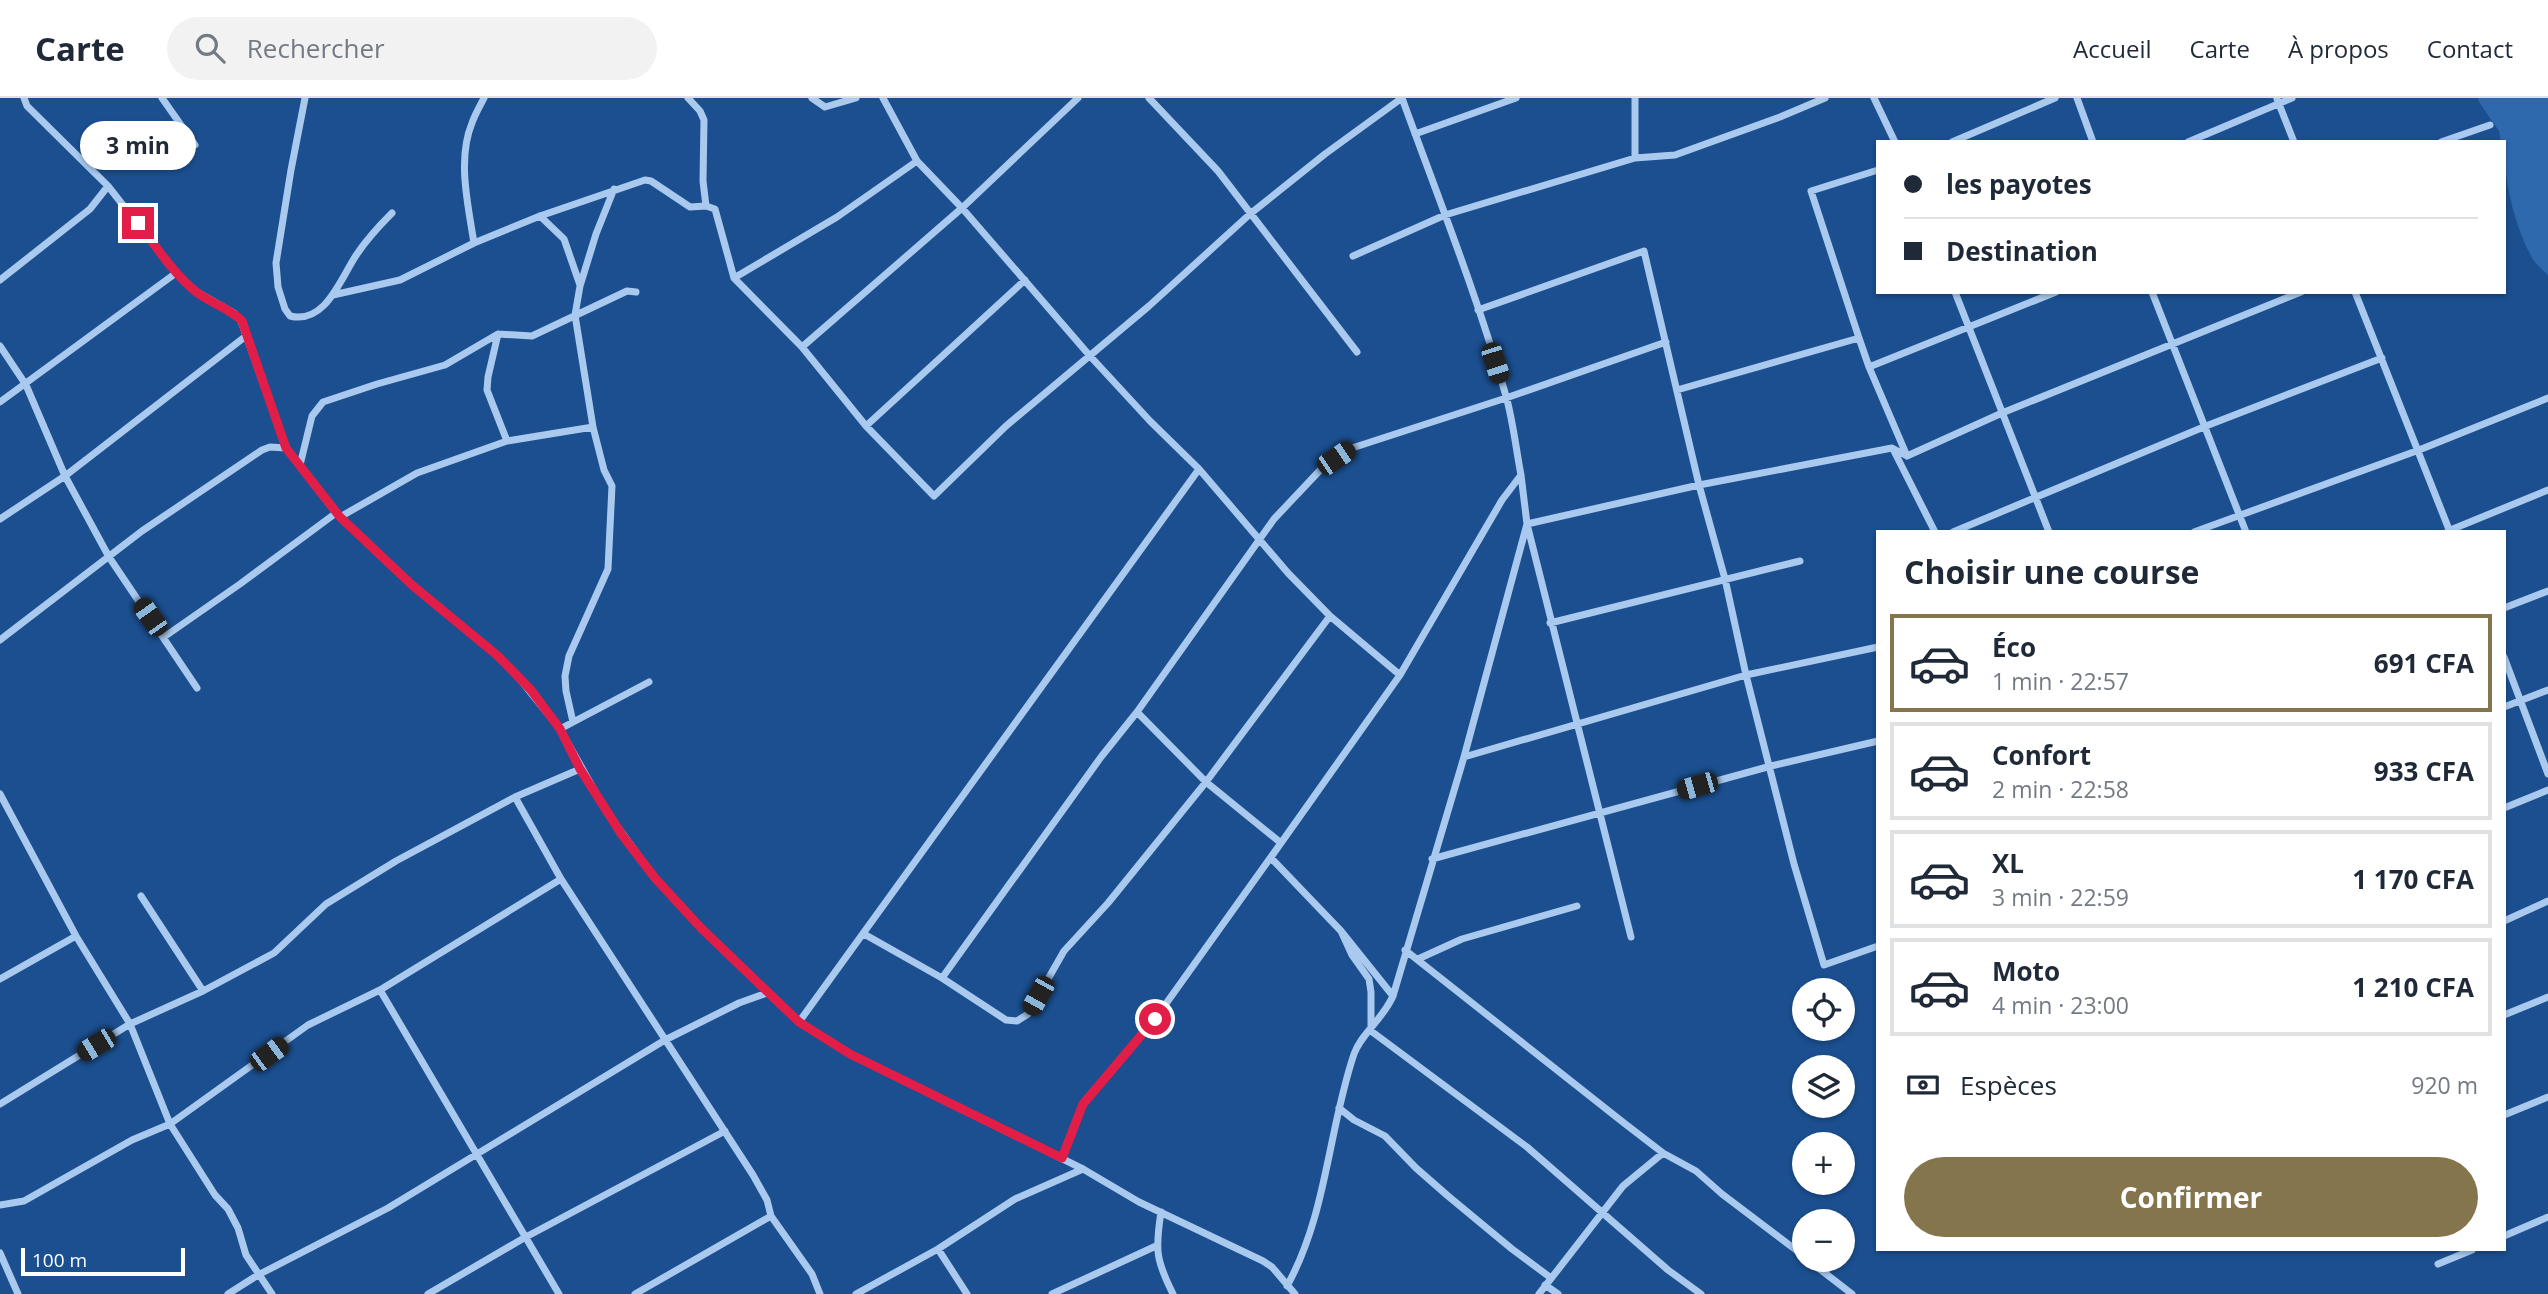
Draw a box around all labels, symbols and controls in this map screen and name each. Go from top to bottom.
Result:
search box [167,17,657,80]
text: Carte [35,26,125,71]
icon: search [191,29,229,67]
text: Rechercher [247,30,385,66]
text: Accueil [2073,32,2152,65]
text: Carte [2190,32,2250,65]
text: À propos [2288,32,2389,65]
text: Contact [2427,32,2513,65]
callout: 3 min [80,122,196,170]
text: 3 min [106,129,170,161]
text: les payotes [1946,166,2092,202]
route end [122,207,154,239]
text: Destination [1946,233,2098,269]
car [1479,340,1512,386]
car [1313,438,1360,478]
text: Choisir une course [1904,550,2199,593]
car [130,594,171,640]
text: Éco [1992,629,2036,665]
icon: car [1908,632,1971,695]
text: 691 CFA [2374,645,2474,681]
text: 1 min · 22:57 [1992,665,2129,697]
text: Confort [1992,737,2091,773]
icon: car [1908,740,1971,803]
text: 933 CFA [2374,753,2474,789]
car [1674,770,1721,802]
text: 2 min · 22:58 [1992,773,2129,805]
text: XL [1992,845,2024,881]
icon: car [1908,848,1971,911]
text: 1 170 CFA [2352,861,2474,897]
text: 3 min · 22:59 [1992,881,2129,913]
text: Moto [1992,953,2060,989]
icon: car [1908,956,1971,1019]
text: 1 210 CFA [2352,969,2474,1005]
car [1019,973,1058,1019]
map controls [1792,978,1855,1272]
button: locate [1792,978,1855,1041]
text: 4 min · 23:00 [1992,989,2129,1021]
route start [1139,1003,1171,1035]
car [73,1025,120,1065]
car [246,1033,293,1075]
button: layers [1792,1055,1855,1118]
icon: cash [1904,1066,1942,1104]
text: Espèces [1960,1067,2057,1103]
text: 920 m [2411,1069,2478,1101]
button: + [1792,1132,1855,1195]
button: Confirmer [1904,1157,2478,1237]
button: − [1792,1209,1855,1272]
scale bar [21,1245,186,1277]
text: 100 m [32,1247,87,1273]

